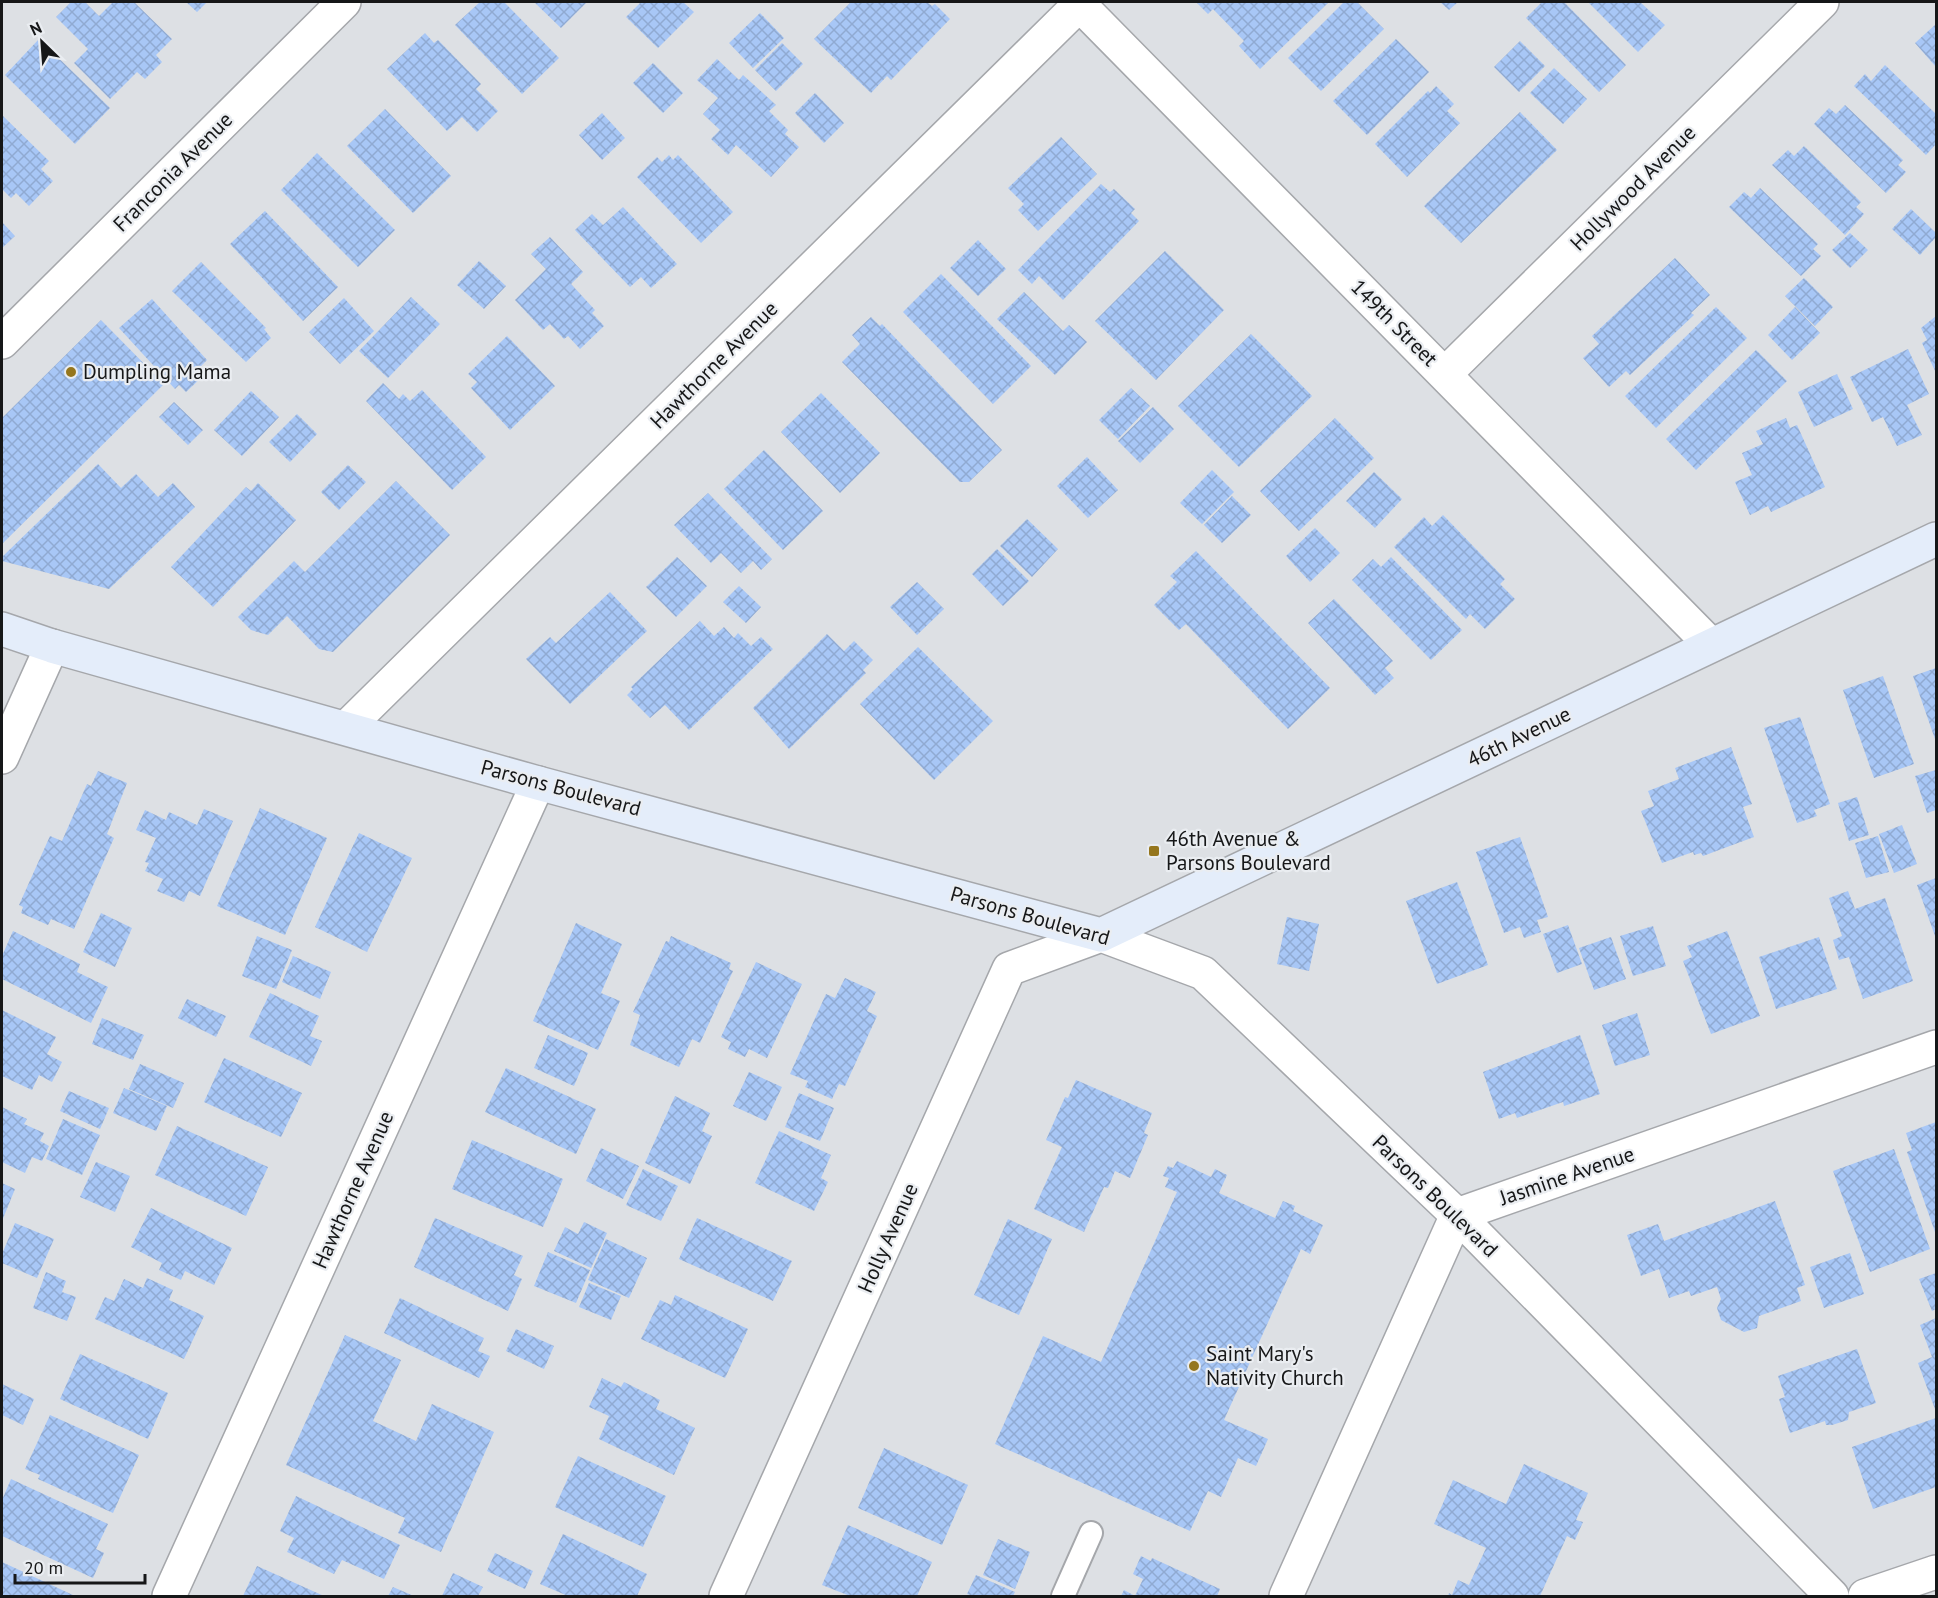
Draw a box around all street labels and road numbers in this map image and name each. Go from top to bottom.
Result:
street label: Franconia Avenue [107,106,238,237]
street label: Hollywood Avenue [1564,119,1701,256]
street label: 149th Street [1345,273,1444,372]
street label: Hawthorne Avenue [644,295,783,434]
street label: 46th Avenue [1463,700,1575,773]
street label: Parsons Boulevard [478,753,644,822]
street label: Parsons Boulevard [947,880,1113,951]
street label: Hawthorne Avenue [306,1107,399,1273]
street label: Parsons Boulevard [1367,1129,1504,1263]
street label: Jasmine Avenue [1495,1140,1638,1212]
street label: Holly Avenue [851,1179,924,1297]

